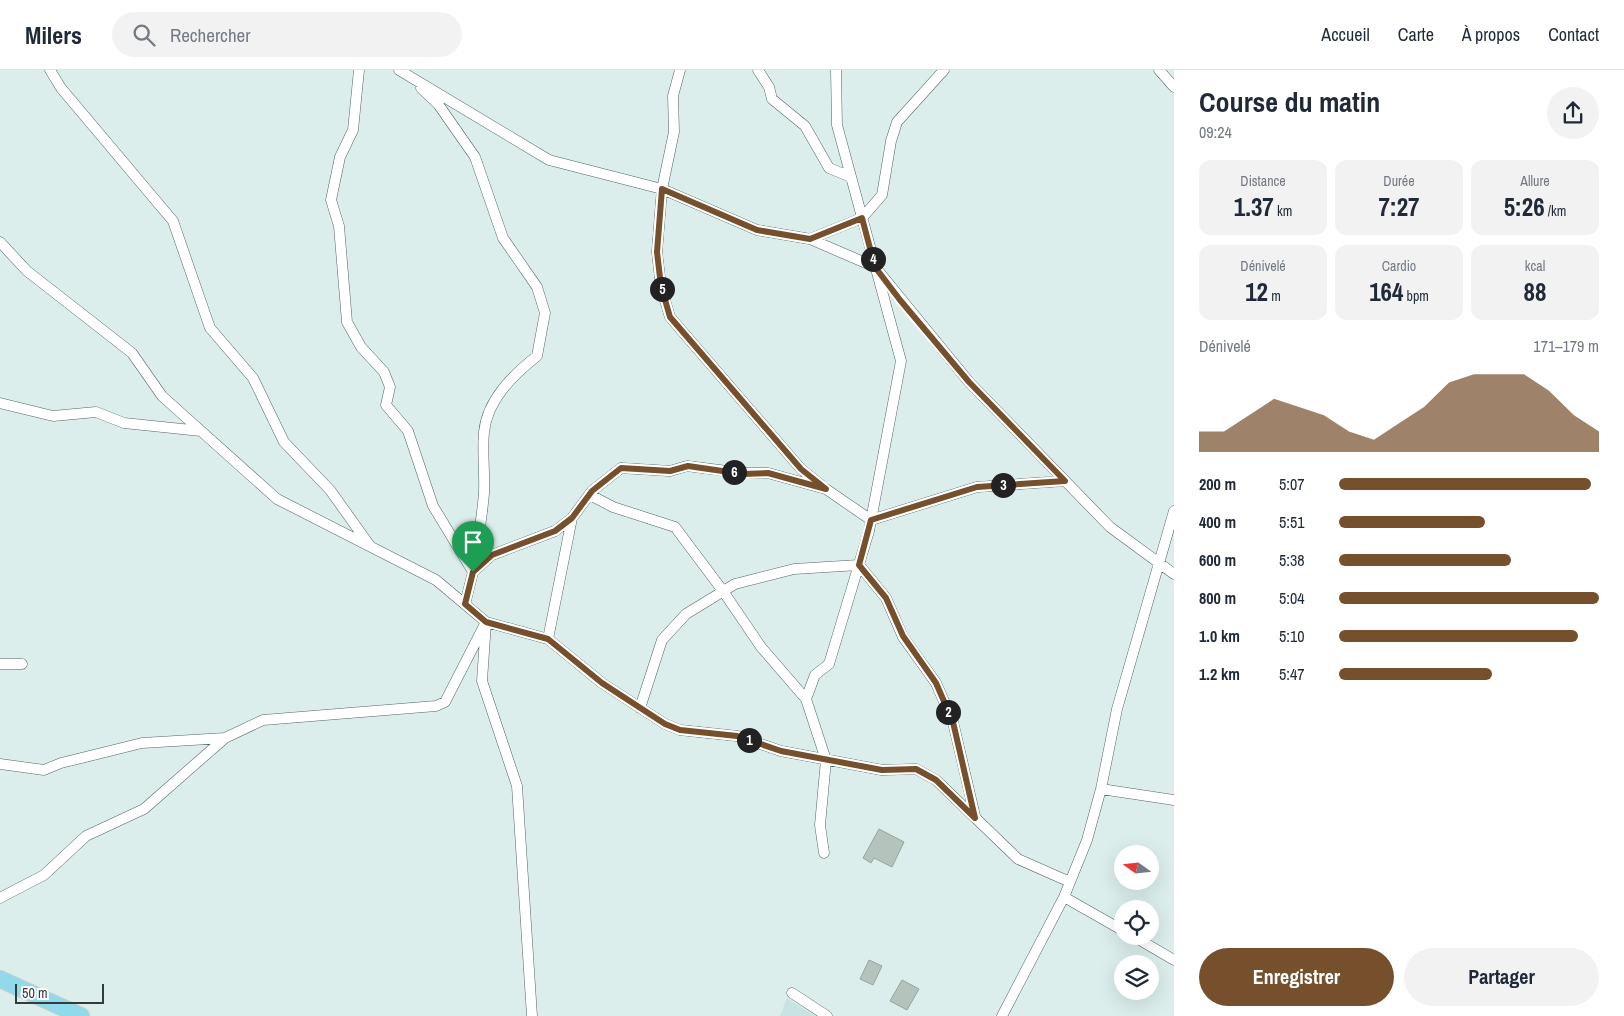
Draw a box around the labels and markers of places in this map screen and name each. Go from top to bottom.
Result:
pin: 4 [860,246,886,272]
pin: 5 [650,276,674,302]
pin: 6 [722,460,746,484]
pin: 3 [990,472,1016,498]
pin [452,521,494,572]
pin: 2 [936,700,960,724]
pin: 1 [736,728,762,752]

